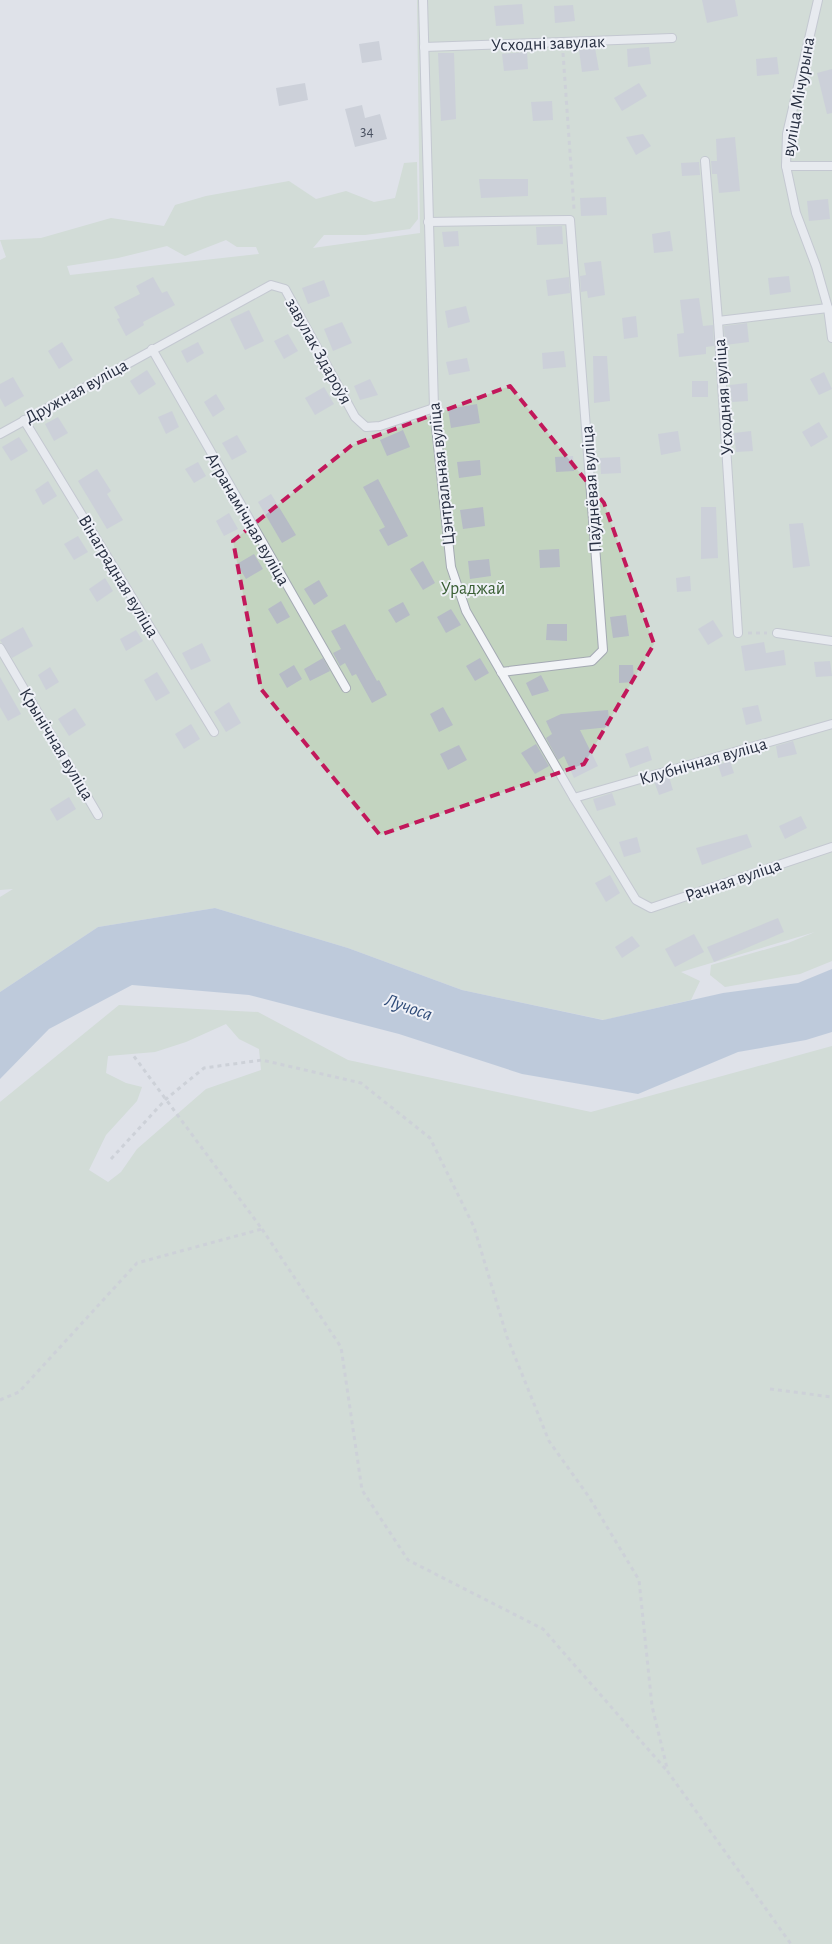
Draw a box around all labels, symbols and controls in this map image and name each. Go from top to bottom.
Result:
street label: Усходні завулак [491,33,606,55]
street label: вуліца Мічурына [780,36,818,159]
house number: 34 [360,124,374,139]
street label: завулак Здароўя [282,295,355,408]
street label: Усходняя вуліца [711,338,737,456]
street label: Дружная вуліца [22,356,131,428]
street label: Цэнтральная вуліца [426,401,458,546]
street label: Паўднёвая вуліца [579,425,605,553]
street label: Агранамічная вуліца [202,450,292,589]
street label: Вінаградная вуліца [75,512,162,641]
park label: Ураджай [441,580,505,598]
street label: Крынічная вуліца [16,685,97,804]
street label: Клубнічная вуліца [637,734,769,789]
street label: Рачная вуліца [683,856,784,906]
water label: Лучоса [381,990,435,1024]

